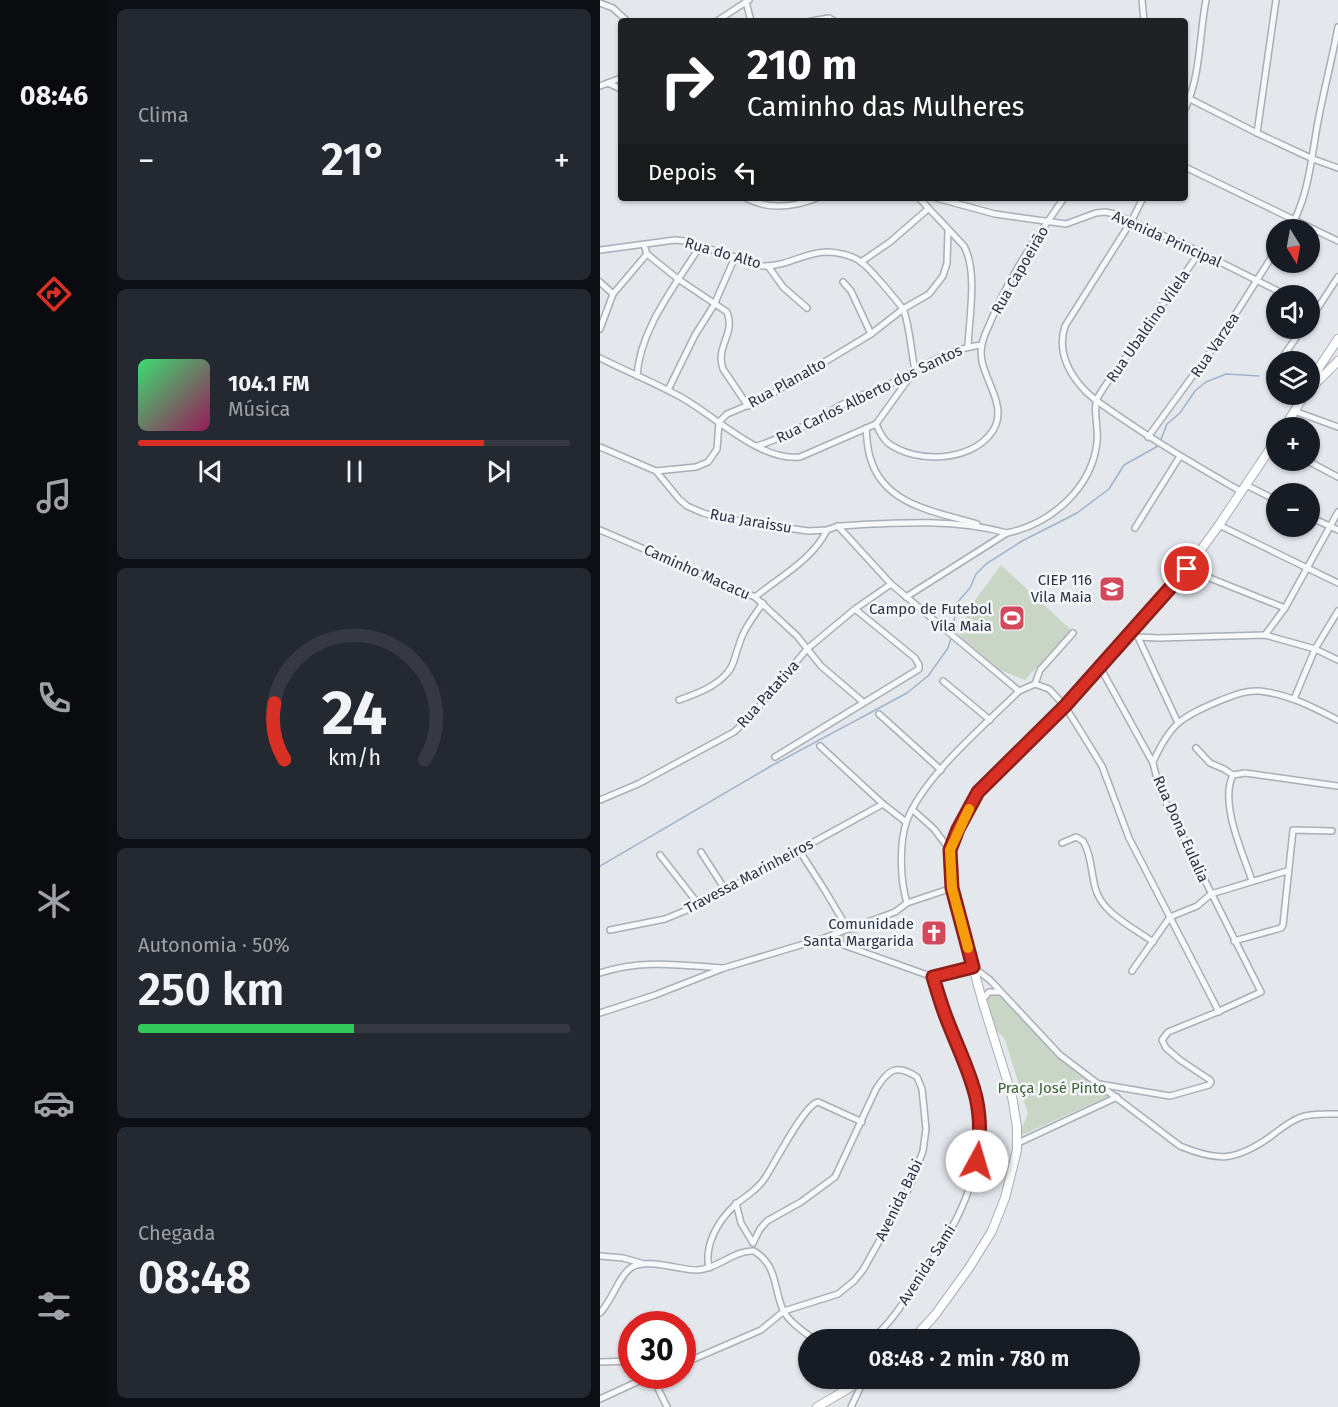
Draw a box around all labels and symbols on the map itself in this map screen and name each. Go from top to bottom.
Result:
street label: Avenida Principal [1109,207,1225,271]
north arrow [1266,219,1320,273]
street label: Rua Capoeirão [988,223,1052,317]
street label: Rua do Alto [683,234,763,272]
street label: Rua Ubaldino Vilela [1102,266,1194,386]
street label: Rua Varzea [1187,309,1243,381]
street label: Rua Carlos Alberto dos Santos [773,341,965,447]
street label: Rua Planalto [745,354,829,412]
street label: Rua Jaraissu [709,505,793,537]
street label: Caminho Macacu [641,540,753,604]
pin [1161,543,1212,594]
place label: CIEP 116 Vila Maia [1031,571,1092,606]
school or university icon: CIEP 116 Vila Maia [1097,574,1127,604]
place label: Campo de Futebol Vila Maia [869,600,993,635]
sports icon: Campo de Futebol Vila Maia [997,603,1027,633]
street label: Rua Patativa [733,657,803,731]
street label: Rua Dona Eulalia [1149,773,1213,885]
street label: Travessa Marinheiros [682,835,816,917]
place label: Comunidade Santa Margarida [803,915,914,950]
church icon: Comunidade Santa Margarida [919,918,949,948]
park label: Praça José Pinto [997,1079,1107,1097]
position arrow [945,1129,1009,1193]
street label: Avenida Babi [871,1156,927,1244]
street label: Avenida Sami [894,1222,960,1308]
speed limit sign: 30 [618,1311,696,1389]

